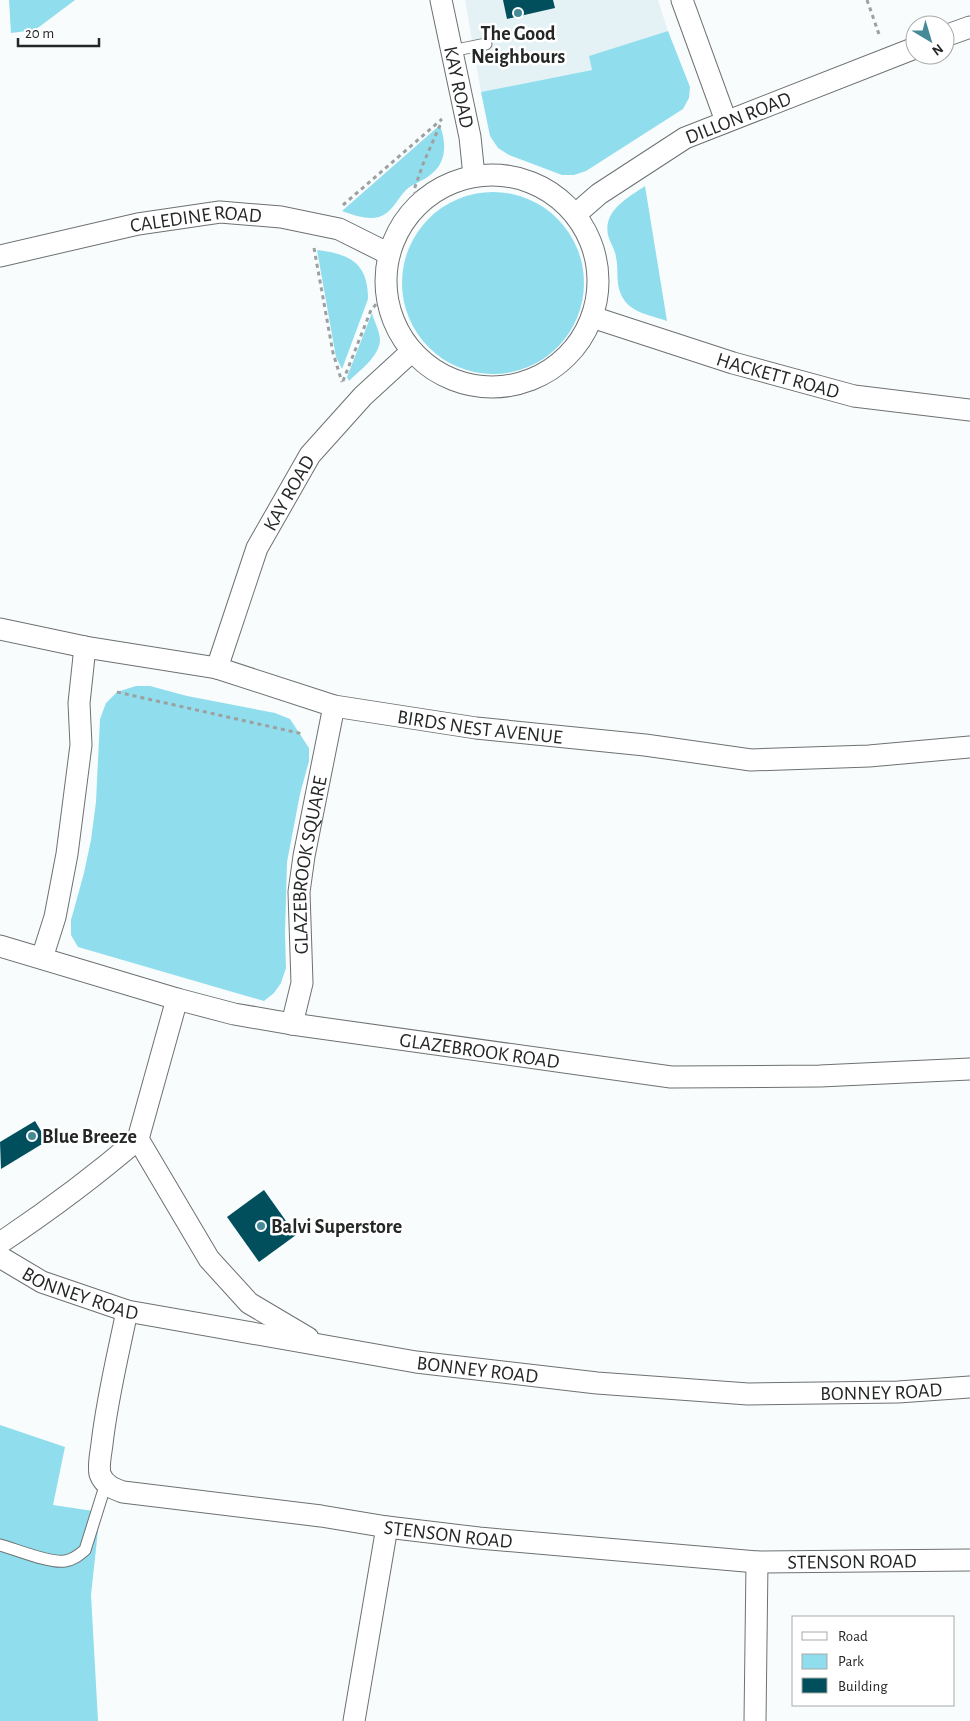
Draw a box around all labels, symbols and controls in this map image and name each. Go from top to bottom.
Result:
marker: The Good Neighbours [512,7,524,19]
scale bar [18,15,99,47]
north arrow [905,15,955,65]
place label: The Good Neighbours [471,24,565,67]
text: 20 m [25,26,54,41]
text: N [929,41,946,58]
street label: KAY ROAD [440,44,477,130]
street label: DILLON ROAD [683,88,794,148]
street label: CALEDINE ROAD [128,202,262,237]
street label: HACKETT ROAD [714,349,842,403]
street label: KAY ROAD [260,452,319,534]
street label: BIRDS NEST AVENUE [396,707,564,748]
street label: GLAZEBROOK SQUARE [290,774,331,955]
street label: GLAZEBROOK ROAD [398,1030,561,1072]
place label: Blue Breeze [42,1127,137,1147]
marker: Blue Breeze [26,1130,38,1142]
place label: Balvi Superstore [271,1217,402,1237]
marker: Balvi Superstore [255,1220,267,1232]
street label: BONNEY ROAD [18,1264,140,1324]
street label: BONNEY ROAD [416,1353,539,1387]
street label: BONNEY ROAD [820,1380,943,1404]
street label: STENSON ROAD [383,1518,513,1552]
street label: STENSON ROAD [787,1552,917,1573]
legend [792,1616,955,1706]
text: Road [838,1629,868,1644]
text: Park [838,1654,864,1669]
text: Building [838,1679,888,1694]

